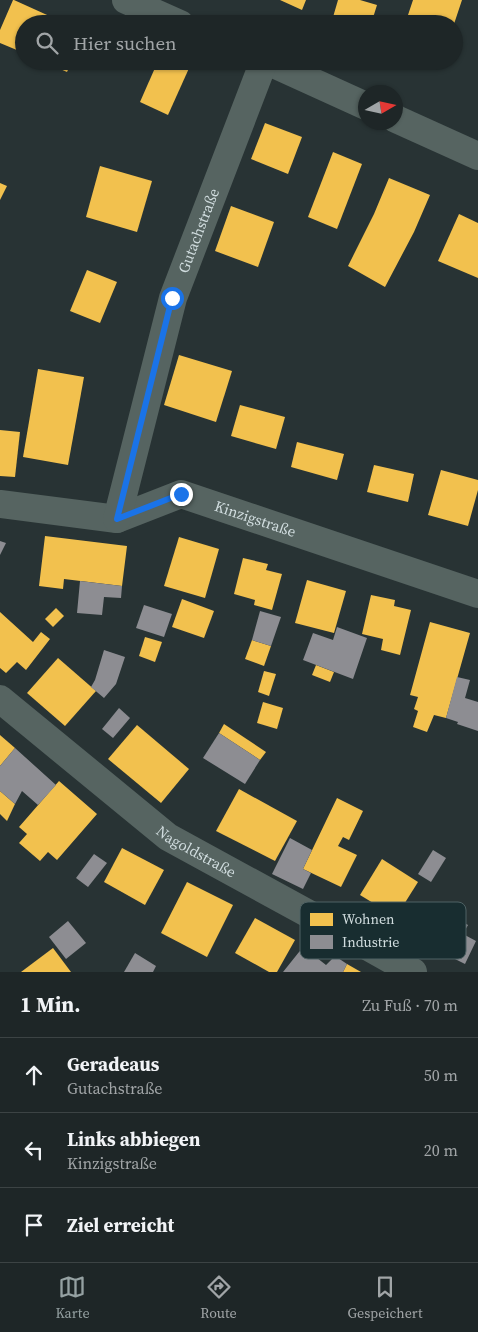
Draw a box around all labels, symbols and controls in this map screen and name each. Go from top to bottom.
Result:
search box [15,15,463,70]
icon: search [33,29,61,57]
text: Hier suchen [73,30,177,56]
north arrow [358,85,403,130]
street label: Gutachstraße [173,185,224,276]
route start [161,287,184,310]
route end [170,483,193,506]
street label: Kinzigstraße [212,495,299,542]
street label: Nagoldstraße [152,820,240,882]
legend [300,902,466,959]
text: Wohnen [342,909,395,929]
text: Industrie [342,932,400,952]
text: 1 Min. [20,990,81,1019]
text: Zu Fuß · 70 m [362,994,458,1016]
text: Geradeaus [67,1051,159,1077]
icon: ahead [20,1061,48,1089]
text: 50 m [424,1064,458,1086]
text: Gutachstraße [67,1077,162,1099]
text: Links abbiegen [67,1126,200,1152]
icon: left [20,1136,48,1164]
text: 20 m [424,1139,458,1161]
text: Kinzigstraße [67,1152,157,1174]
icon: arrive [20,1211,48,1239]
text: Ziel erreicht [67,1212,174,1238]
tab: Karte [55,1273,90,1323]
tab: Route [200,1273,237,1323]
tab: Gespeichert [348,1273,423,1323]

